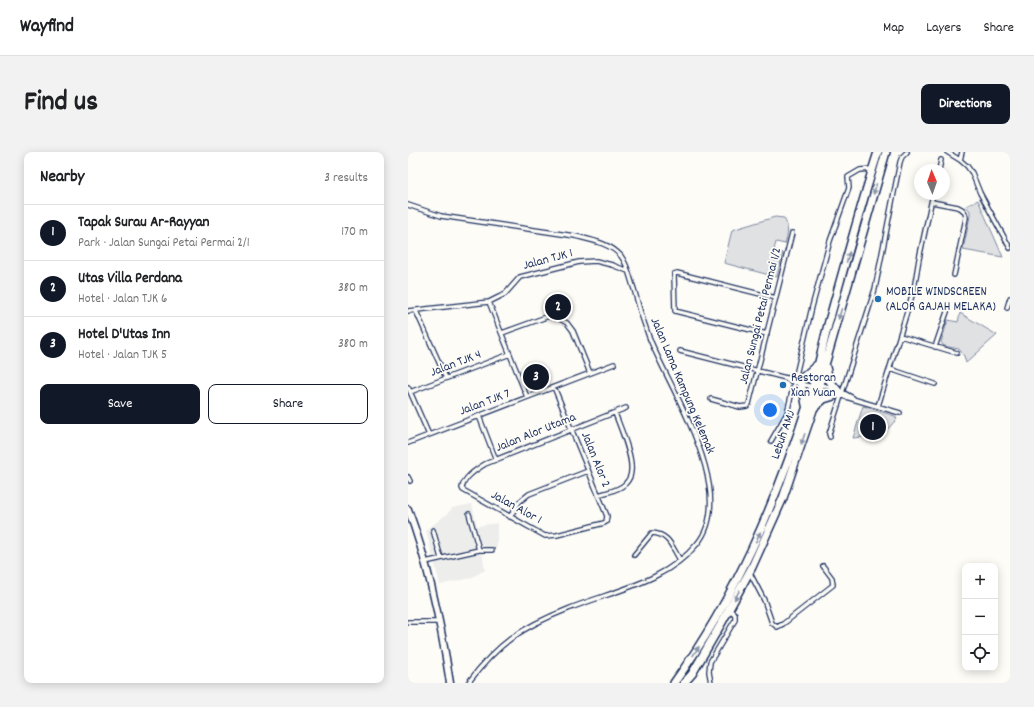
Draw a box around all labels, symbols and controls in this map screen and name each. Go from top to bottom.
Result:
text: Wayfind [20,14,74,41]
text: Map [883,18,904,38]
text: Layers [926,18,961,38]
text: Share [983,18,1014,38]
text: Find us [24,84,98,124]
button: Directions [921,84,1010,124]
north arrow [914,164,950,200]
text: Nearby [40,166,84,190]
text: 3 results [324,169,368,188]
one-way arrow [872,184,878,196]
text: Tapak Surau Ar-Rayyan [78,212,210,234]
text: 1 [52,223,54,242]
text: 170 m [341,223,368,242]
text: Park · Jalan Sungai Petai Permai 2/1 [78,234,250,253]
street label: Jalan TJK 1 [521,244,575,276]
street label: Jalan Sungai Petai Permai 1/2 [735,246,787,386]
one-way arrow [845,250,851,262]
text: Utas Villa Perdana [78,268,182,290]
text: 2 [50,279,56,298]
text: 380 m [338,279,368,298]
place label: MOBILE WINDSCREEN (ALOR GAJAH MELAKA) [886,283,996,317]
text: Hotel · Jalan TJK 6 [78,290,167,309]
pin: 2 [545,292,571,322]
marker: MOBILE WINDSCREEN (ALOR GAJAH MELAKA) [873,294,883,304]
one-way arrow [837,309,843,321]
street label: Jalan Lama Kampung Kelemak [645,315,719,457]
text: Hotel D'Utas Inn [78,324,170,346]
text: 3 [50,335,56,354]
text: 380 m [338,335,368,354]
text: Hotel · Jalan TJK 5 [78,346,167,365]
street label: Jalan TJK 4 [428,346,484,382]
pin: 3 [523,362,549,392]
place label: Restoran Xian Yuan [791,369,836,403]
marker: Restoran Xian Yuan [778,380,788,390]
button: Save [40,384,200,424]
button: Share [208,384,368,424]
street label: Jalan TJK 7 [457,385,513,421]
your location [760,400,780,420]
street label: Jalan Alor Utama [493,408,580,458]
street label: Lebuh AMJ [767,408,801,462]
pin: 1 [860,412,886,442]
street label: Jalan Alor 2 [575,429,615,491]
one-way arrow [800,434,806,446]
street label: Jalan Alor 1 [487,486,545,530]
one-way arrow [755,531,761,542]
map controls [962,563,998,671]
button: + [962,563,998,599]
one-way arrow [734,589,740,600]
button: − [962,599,998,635]
button: locate [962,635,998,671]
one-way arrow [692,645,699,656]

